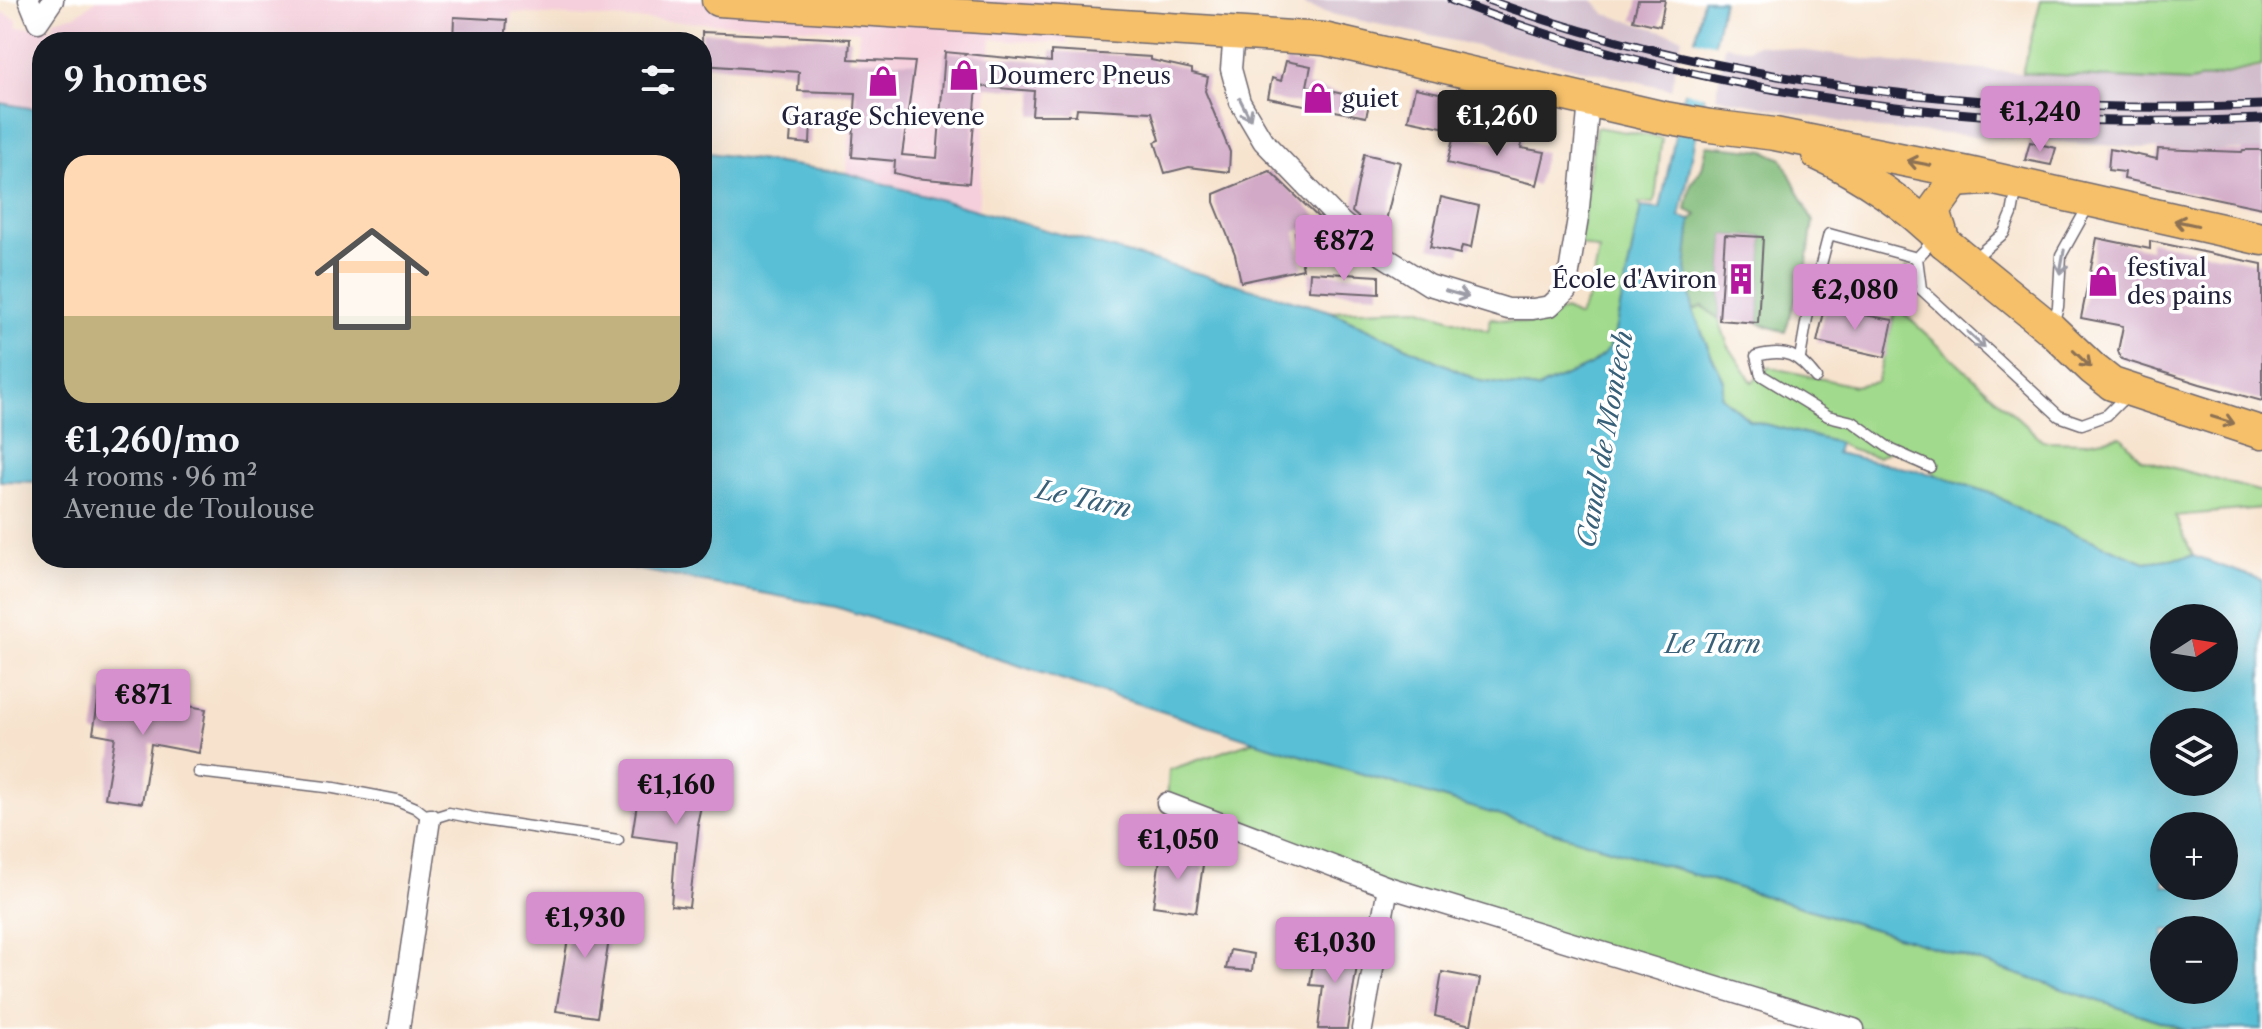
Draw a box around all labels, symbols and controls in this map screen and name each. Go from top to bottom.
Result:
icon: filters [636,58,680,102]
shop icon: Doumerc Pneus [947,58,981,92]
text: 9 homes [64,59,208,101]
place label: Doumerc Pneus [988,61,1171,90]
shop icon: Garage Schievene [866,64,900,98]
shop icon: guiet [1301,81,1335,115]
place label: guiet [1342,84,1399,113]
pin: €1,240 [1975,86,2105,154]
pin: €1,260 [1432,90,1562,158]
one-way arrow [1238,96,1253,120]
text: €1,240 [1999,96,2081,128]
text: €1,260 [1456,100,1538,132]
place label: Garage Schievene [781,102,985,131]
one-way arrow [1906,155,1932,170]
icon: home [300,207,444,351]
pin: €872 [1297,215,1391,283]
one-way arrow [2173,215,2199,230]
text: €872 [1313,225,1375,257]
one-way arrow [2054,249,2069,275]
place label: festival des pains [2127,253,2232,310]
building icon: École d'Aviron [1724,262,1758,296]
pin: €2,080 [1790,264,1920,332]
shop icon: festival des pains [2086,264,2120,298]
place label: École d'Aviron [1552,265,1717,294]
text: €2,080 [1811,274,1899,306]
one-way arrow [1444,287,1470,302]
water label: Canal de Montech [1570,328,1640,550]
one-way arrow [1966,330,1986,349]
one-way arrow [2072,349,2091,368]
one-way arrow [2209,413,2235,428]
text: €1,260/mo [64,419,240,461]
text: 4 rooms · 96 m² [64,461,257,493]
water label: Le Tarn [1032,473,1134,525]
text: Avenue de Toulouse [64,493,314,525]
north arrow [2150,604,2238,692]
map controls [2150,604,2238,1004]
water label: Le Tarn [1663,628,1761,660]
pin: €871 [96,669,190,737]
text: €871 [114,679,172,711]
button: layers [2150,708,2238,796]
pin: €1,160 [611,759,741,827]
text: €1,160 [636,769,716,801]
button: + [2150,812,2238,900]
pin: €1,050 [1113,814,1243,882]
text: €1,050 [1137,824,1219,856]
pin: €1,930 [520,892,650,960]
text: €1,930 [544,902,626,934]
button: − [2150,916,2238,1004]
pin: €1,030 [1270,917,1400,985]
text: €1,030 [1294,927,1376,959]

